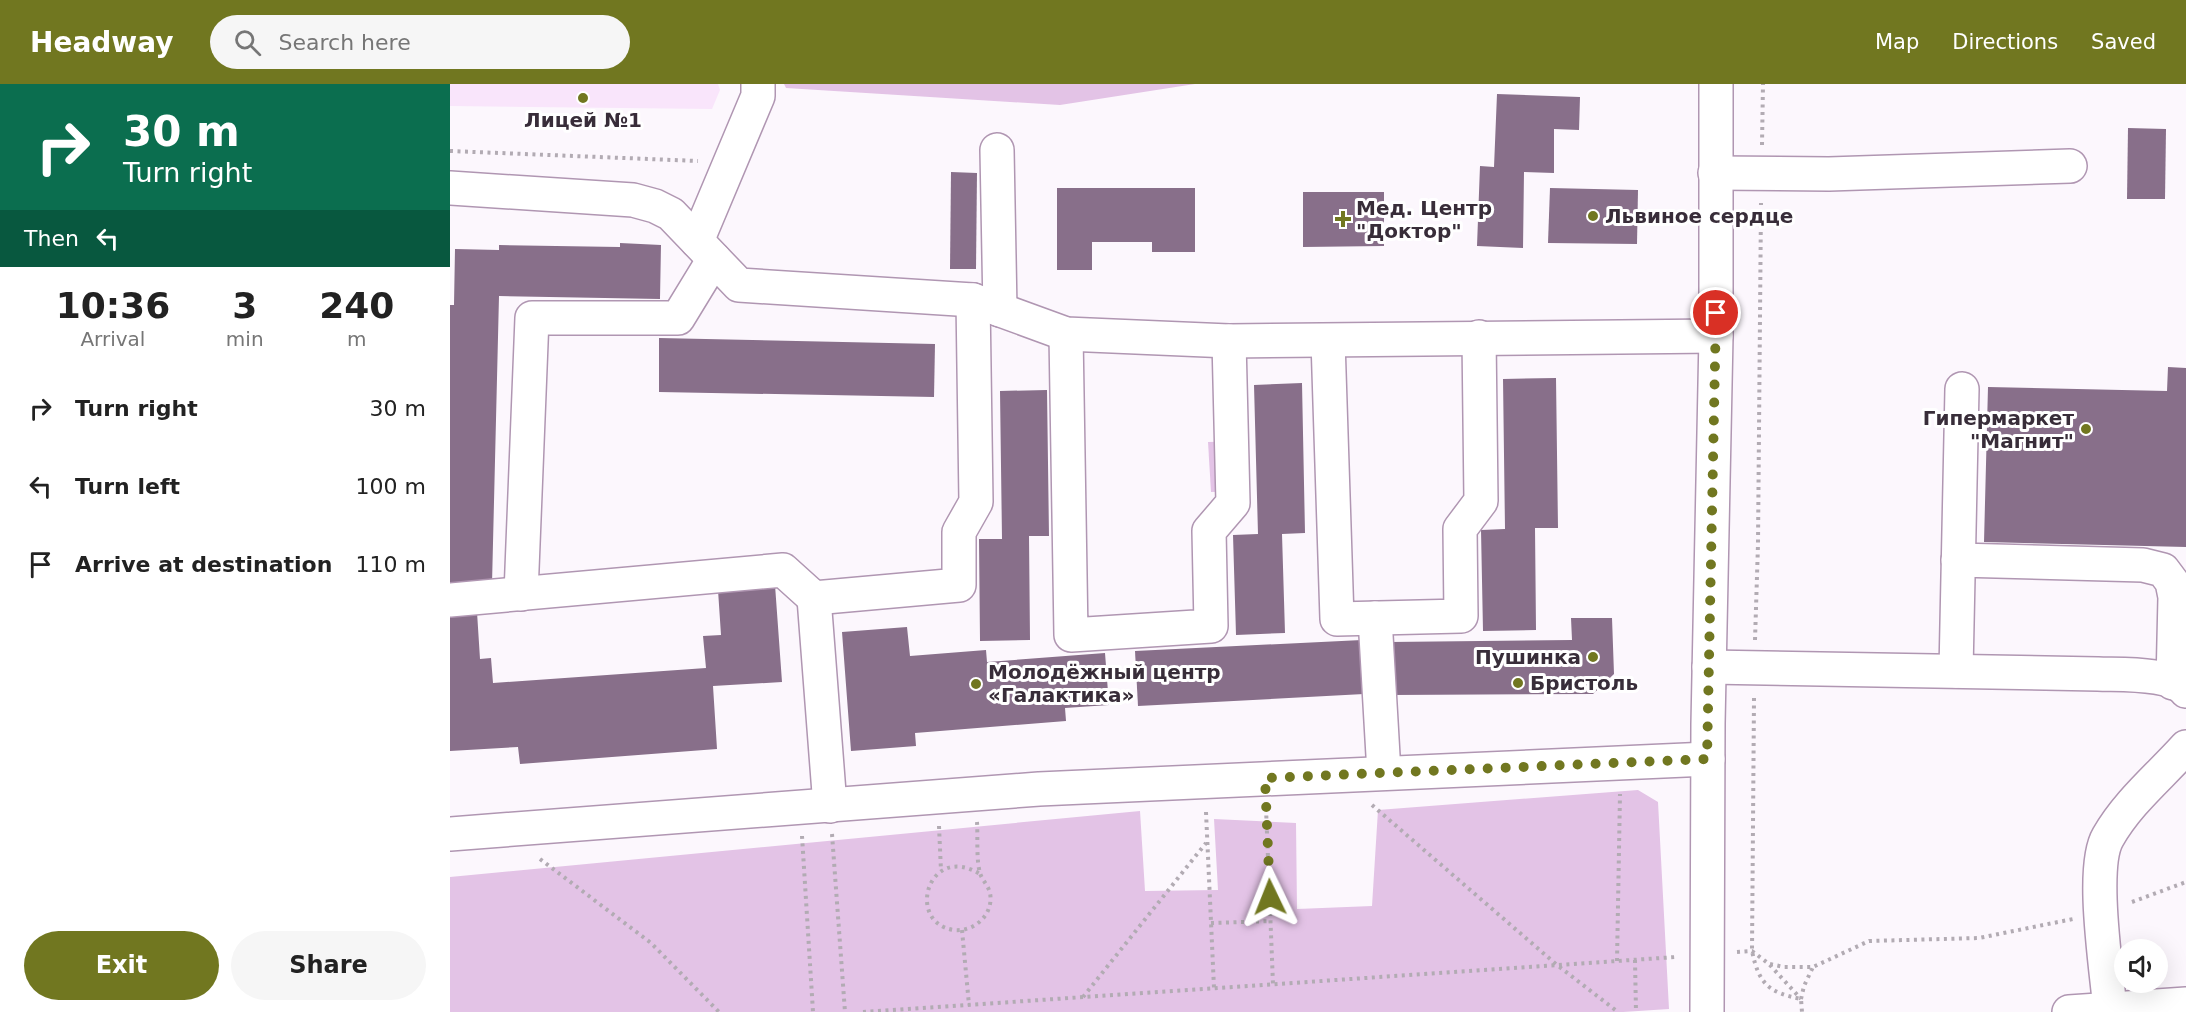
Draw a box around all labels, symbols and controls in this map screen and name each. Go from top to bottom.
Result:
search box [210,15,630,69]
text: Headway [30,26,174,59]
icon: search [231,26,264,59]
text: Search here [279,30,411,55]
text: Map [1875,30,1919,54]
text: Directions [1952,30,2058,54]
text: Saved [2091,30,2156,54]
marker: Лицей №1 [576,91,590,105]
text: 30 m [123,107,240,156]
icon: right [24,108,102,186]
place label: Лицей №1 [524,108,642,132]
text: Turn right [123,157,252,188]
place label: Мед. Центр "Доктор" [1356,196,1492,243]
place label: Львиное сердце [1605,204,1793,228]
marker: Львиное сердце [1586,209,1600,223]
marker: Мед. Центр "Доктор" [1334,210,1352,228]
icon: left [91,222,124,255]
text: Then [24,226,79,251]
text: 10:36 [56,285,170,326]
text: 3 [232,285,257,326]
text: 240 [319,285,394,326]
pin [1690,287,1741,338]
icon: arrive [1699,296,1732,329]
text: Arrival [80,327,145,351]
text: min [226,327,264,351]
text: m [347,327,367,351]
icon: right [24,392,57,425]
text: Turn right [75,396,198,421]
text: 30 m [370,396,426,421]
place label: Гипермаркет "Магнит" [1923,406,2074,453]
marker: Гипермаркет "Магнит" [2079,422,2093,436]
icon: left [24,470,57,503]
text: Turn left [75,474,180,499]
text: 100 m [356,474,426,499]
icon: arrive [24,548,57,581]
text: Arrive at destination [75,552,332,577]
text: 110 m [356,552,426,577]
place label: Пушинка [1475,645,1581,669]
marker: Пушинка [1586,650,1600,664]
place label: Молодёжный центр «Галактика» [988,660,1221,707]
place label: Бристоль [1530,671,1638,695]
marker: Бристоль [1511,676,1525,690]
marker: Молодёжный центр «Галактика» [969,677,983,691]
position arrow [1238,865,1302,929]
button: Exit [24,931,219,1000]
button: Share [231,931,426,1000]
map controls [2114,939,2168,993]
button: sound [2114,939,2168,993]

